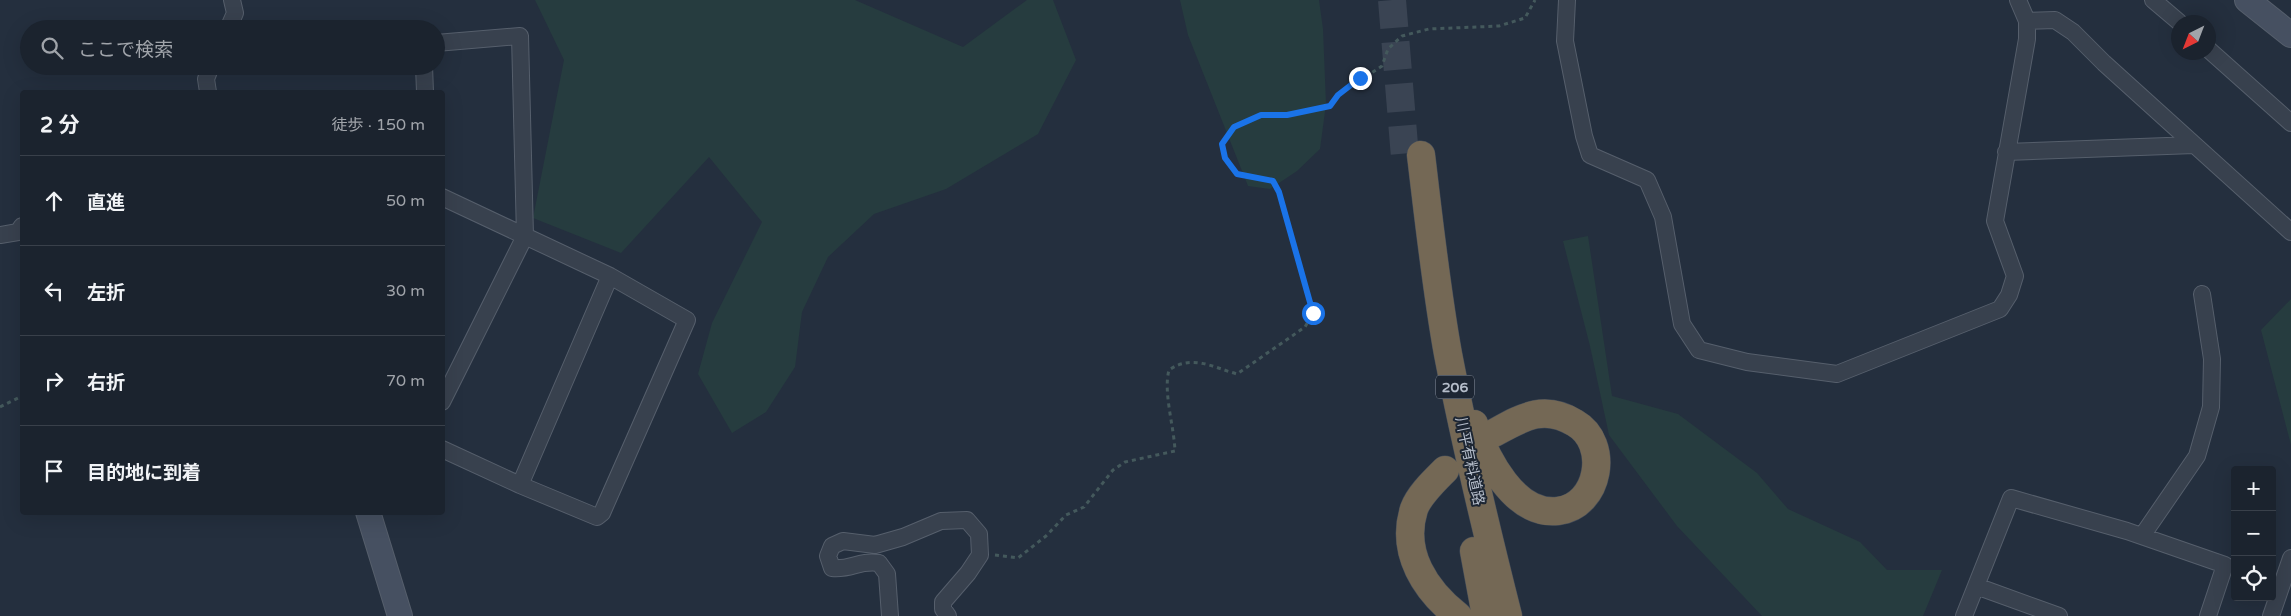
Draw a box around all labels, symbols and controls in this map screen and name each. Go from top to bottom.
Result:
north arrow [2171,15,2216,60]
search box [20,20,445,75]
icon: search [38,34,66,62]
text: ここで検索 [78,39,173,61]
route end [1349,67,1372,90]
text: 2 分 [40,113,80,138]
text: 徒歩 · 150 m [332,115,425,135]
icon: ahead [40,187,68,215]
text: 50 m [386,191,425,211]
text: 直進 [87,192,125,214]
icon: left [40,277,68,305]
text: 30 m [386,281,425,301]
text: 左折 [87,282,125,304]
route start [1302,302,1325,325]
icon: right [40,367,68,395]
text: 70 m [386,371,425,391]
text: 右折 [87,372,125,394]
road number: 206 [1436,376,1474,398]
street label: 川平有料道路 [1452,415,1488,507]
icon: arrive [40,457,68,485]
text: 目的地に到着 [87,462,201,484]
map controls [2231,466,2276,601]
button: + [2231,466,2276,511]
button: − [2231,511,2276,556]
button: locate [2231,556,2276,601]

